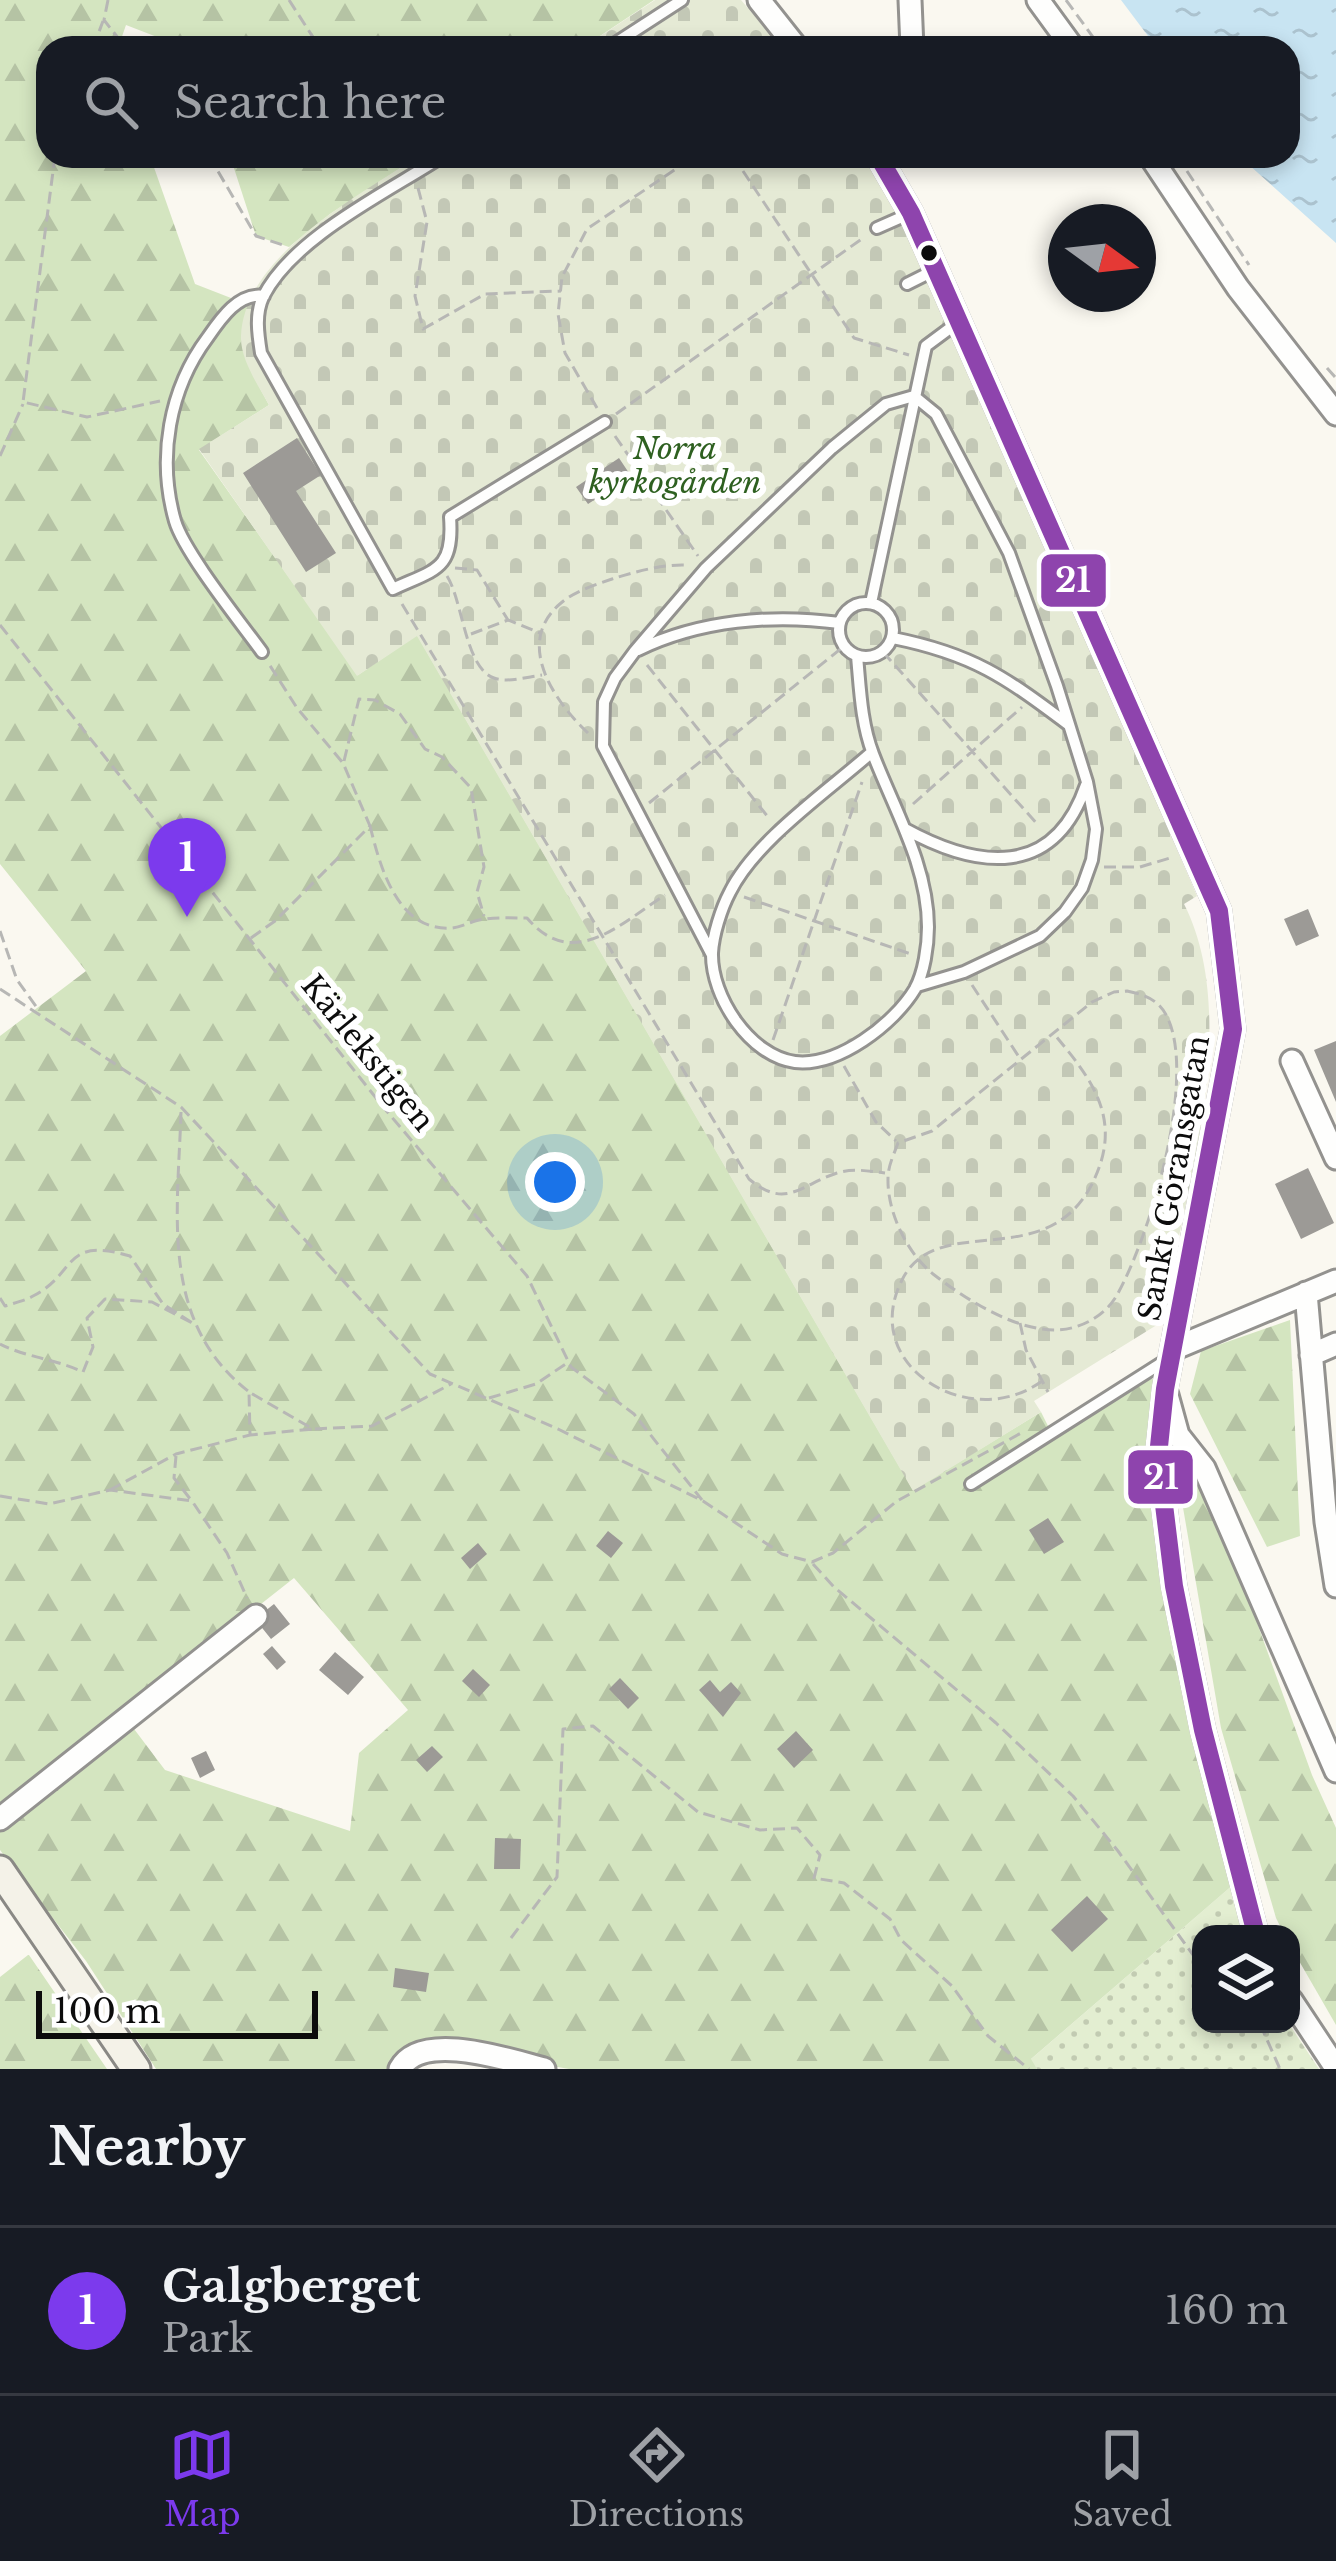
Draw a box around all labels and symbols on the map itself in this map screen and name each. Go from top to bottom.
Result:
north arrow [1048,204,1156,312]
unlabelled marker [918,242,940,264]
park label: Norra kyrkogården [588,430,761,501]
line badge: 21 [1039,552,1108,609]
text: 21 [1055,560,1091,601]
pin: 1 [148,818,226,917]
street label: Kärlekstigen [294,967,442,1139]
street label: Sankt Göransgatan [1131,1032,1217,1324]
your location [525,1152,585,1212]
line badge: 21 [1126,1448,1195,1506]
text: 21 [1143,1457,1179,1498]
scale bar [36,1985,318,2038]

